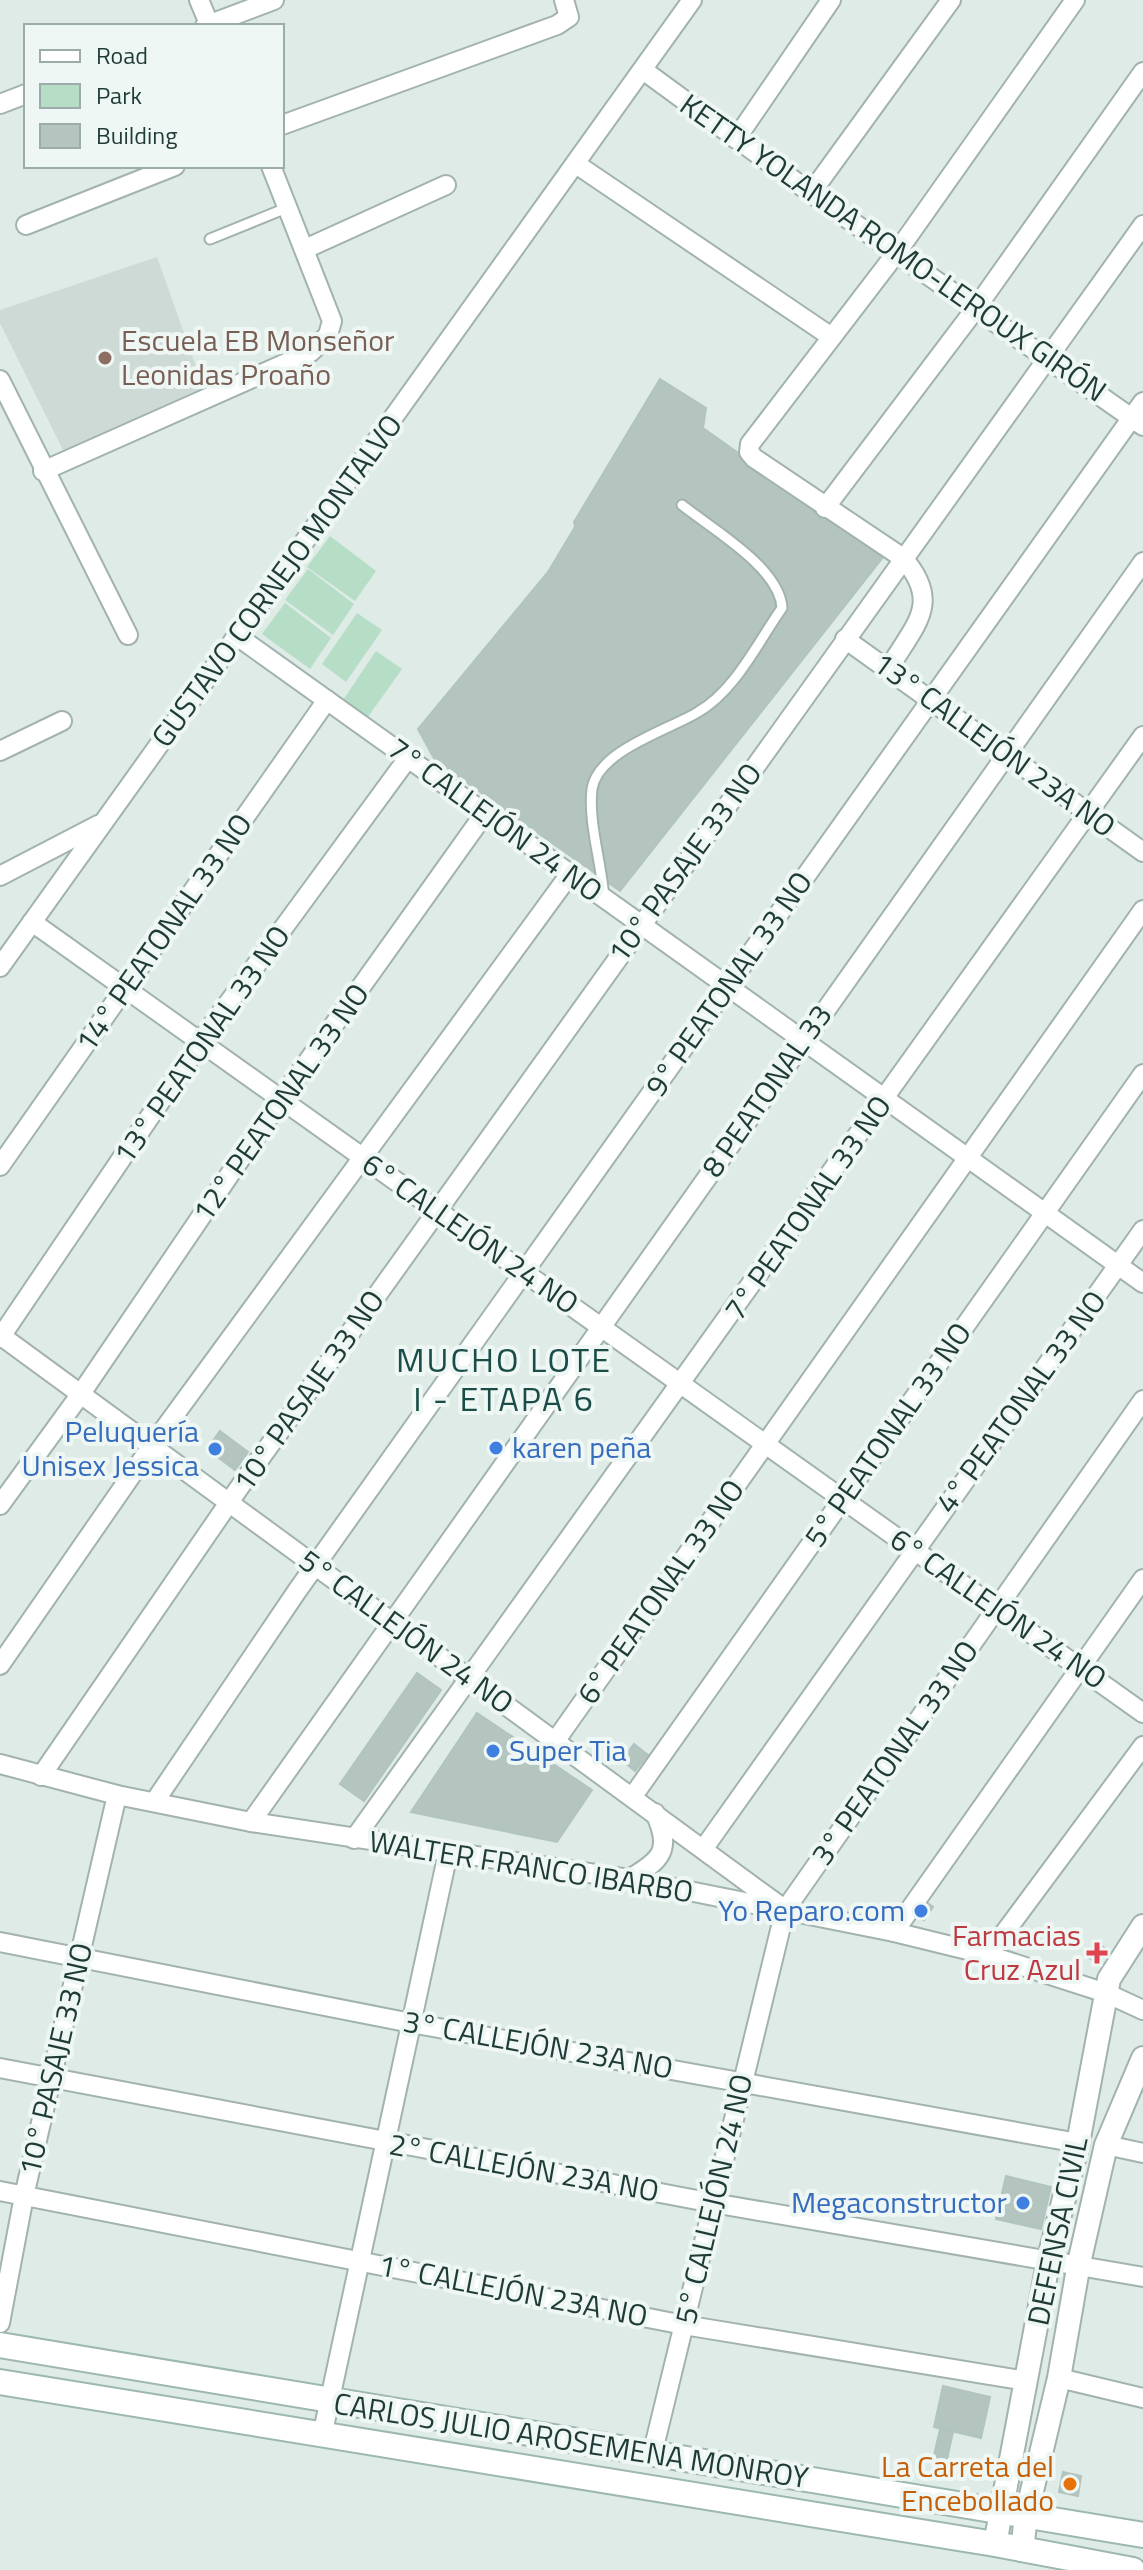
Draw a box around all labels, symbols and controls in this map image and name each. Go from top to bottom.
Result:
legend [24,24,284,168]
text: Road [96,37,148,73]
text: Park [96,77,142,113]
street label: KETTY YOLANDA ROMO-LEROUX GIRÓN [671,82,1116,413]
text: Building [96,117,178,153]
place label: Escuela EB Monseñor Leonidas Proaño [121,317,394,397]
marker: Escuela EB Monseñor Leonidas Proaño [96,349,114,367]
street label: GUSTAVO CORNEJO MONTALVO [139,404,413,757]
street label: 13° CALLEJÓN 23A NO [864,640,1125,848]
street label: 7° CALLEJÓN 24 NO [379,726,612,913]
street label: 10° PASAJE 33 NO [596,753,773,972]
street label: 14° PEATONAL 33 NO [63,804,263,1061]
street label: 9° PEATONAL 33 NO [633,862,823,1105]
street label: 13° PEATONAL 33 NO [101,916,301,1173]
street label: 12° PEATONAL 33 NO [180,974,380,1231]
street label: 8 PEATONAL 33 [689,995,843,1186]
street label: 7° PEATONAL 33 NO [712,1086,902,1329]
street label: 6° CALLEJÓN 24 NO [353,1141,588,1325]
street label: 10° PASAJE 33 NO [221,1280,395,1501]
street label: 4° PEATONAL 33 NO [924,1281,1117,1522]
street label: 5° PEATONAL 33 NO [792,1313,982,1556]
district label: MUCHO LOTE I - ETAPA 6 [396,1333,612,1424]
place label: Peluquería Unisex Jessica [22,1408,199,1488]
place label: karen peña [512,1424,651,1470]
marker: karen peña [487,1439,505,1457]
marker: Peluquería Unisex Jessica [206,1440,224,1458]
street label: 6° PEATONAL 33 NO [565,1470,755,1713]
street label: 6° CALLEJÓN 24 NO [881,1516,1116,1700]
street label: 5° CALLEJÓN 24 NO [290,1538,523,1725]
street label: 3° PEATONAL 33 NO [799,1631,989,1874]
place label: Super Tia [509,1727,627,1773]
marker: Super Tia [484,1742,502,1760]
street label: WALTER FRANCO IBARBO [366,1818,697,1914]
place label: Yo Reparo.com [718,1887,905,1933]
marker: Yo Reparo.com [912,1902,930,1920]
place label: Farmacias Cruz Azul [952,1912,1081,1992]
street label: 10° PASAJE 33 NO [6,1938,104,2180]
marker: Farmacias Cruz Azul [1088,1944,1106,1962]
street label: 3° CALLEJÓN 23A NO [400,1998,677,2090]
street label: 5° CALLEJÓN 24 NO [662,2069,764,2328]
street label: 2° CALLEJÓN 23A NO [386,2121,663,2213]
street label: DEFENSA CIVIL [1015,2132,1099,2329]
place label: Megaconstructor [791,2179,1007,2225]
marker: Megaconstructor [1014,2194,1032,2212]
street label: 1° CALLEJÓN 23A NO [375,2241,652,2339]
street label: CARLOS JULIO AROSEMENA MONROY [331,2380,812,2500]
place label: La Carreta del Encebollado [881,2443,1054,2523]
marker: La Carreta del Encebollado [1061,2475,1079,2493]

